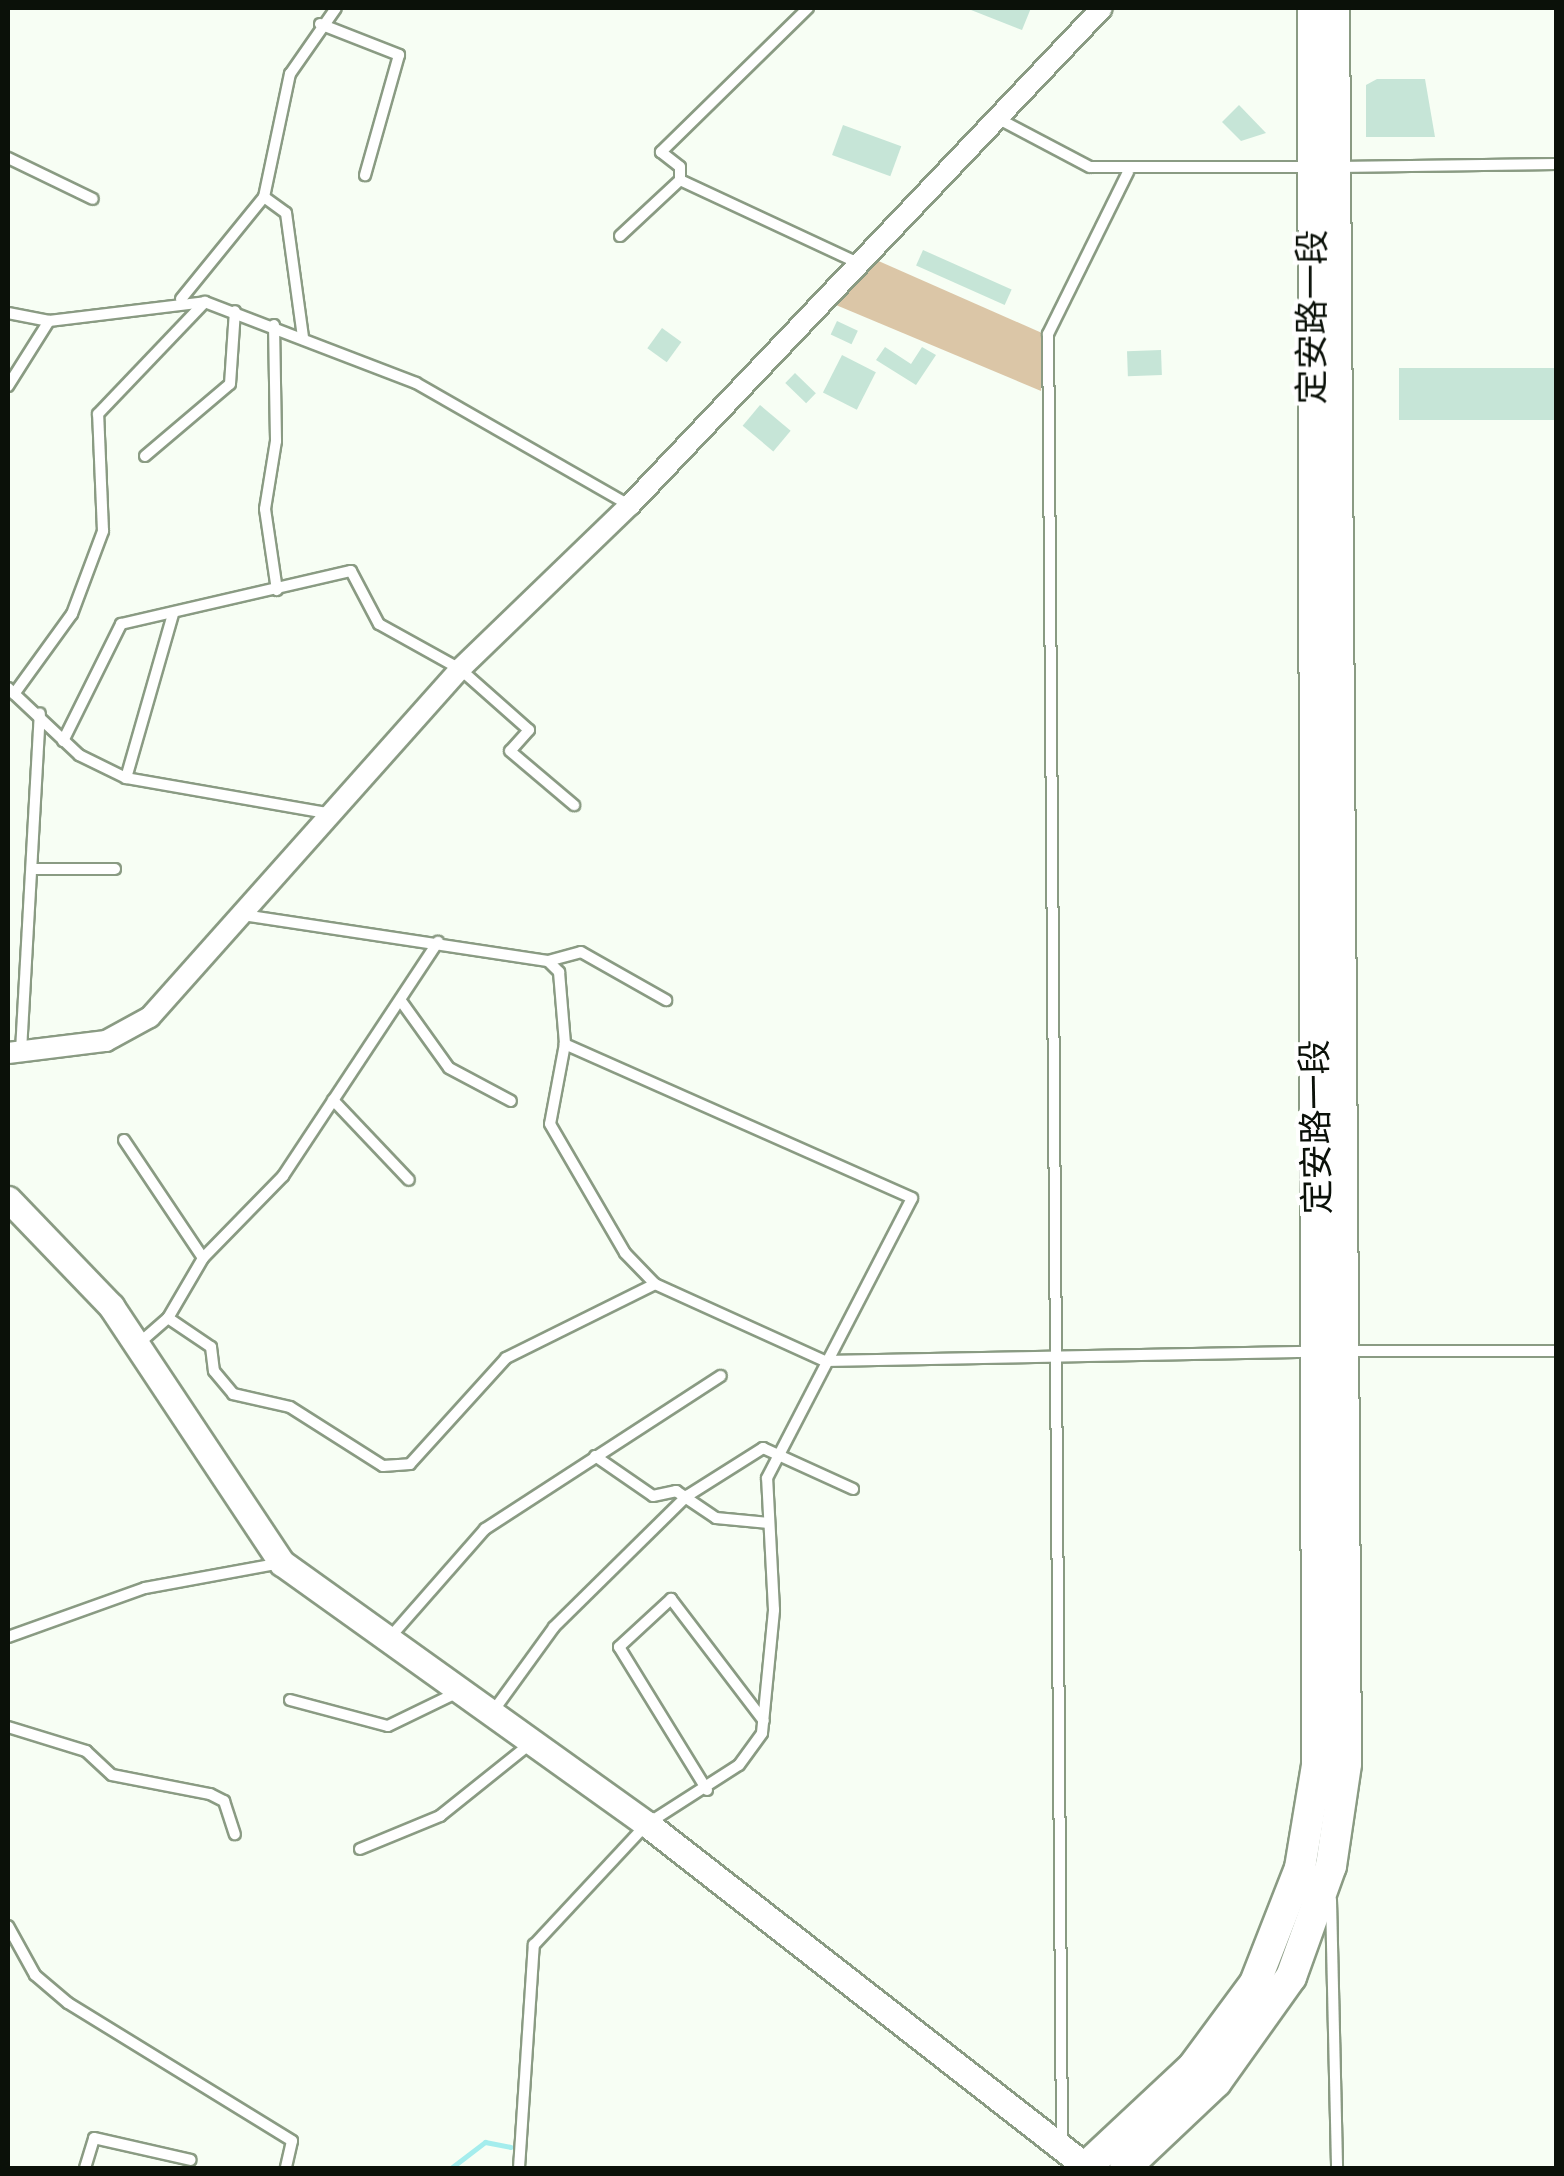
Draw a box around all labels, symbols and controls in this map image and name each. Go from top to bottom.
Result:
street label: 定安路一段 [1291,230,1333,404]
street label: 定安路一段 [1293,1039,1339,1215]

